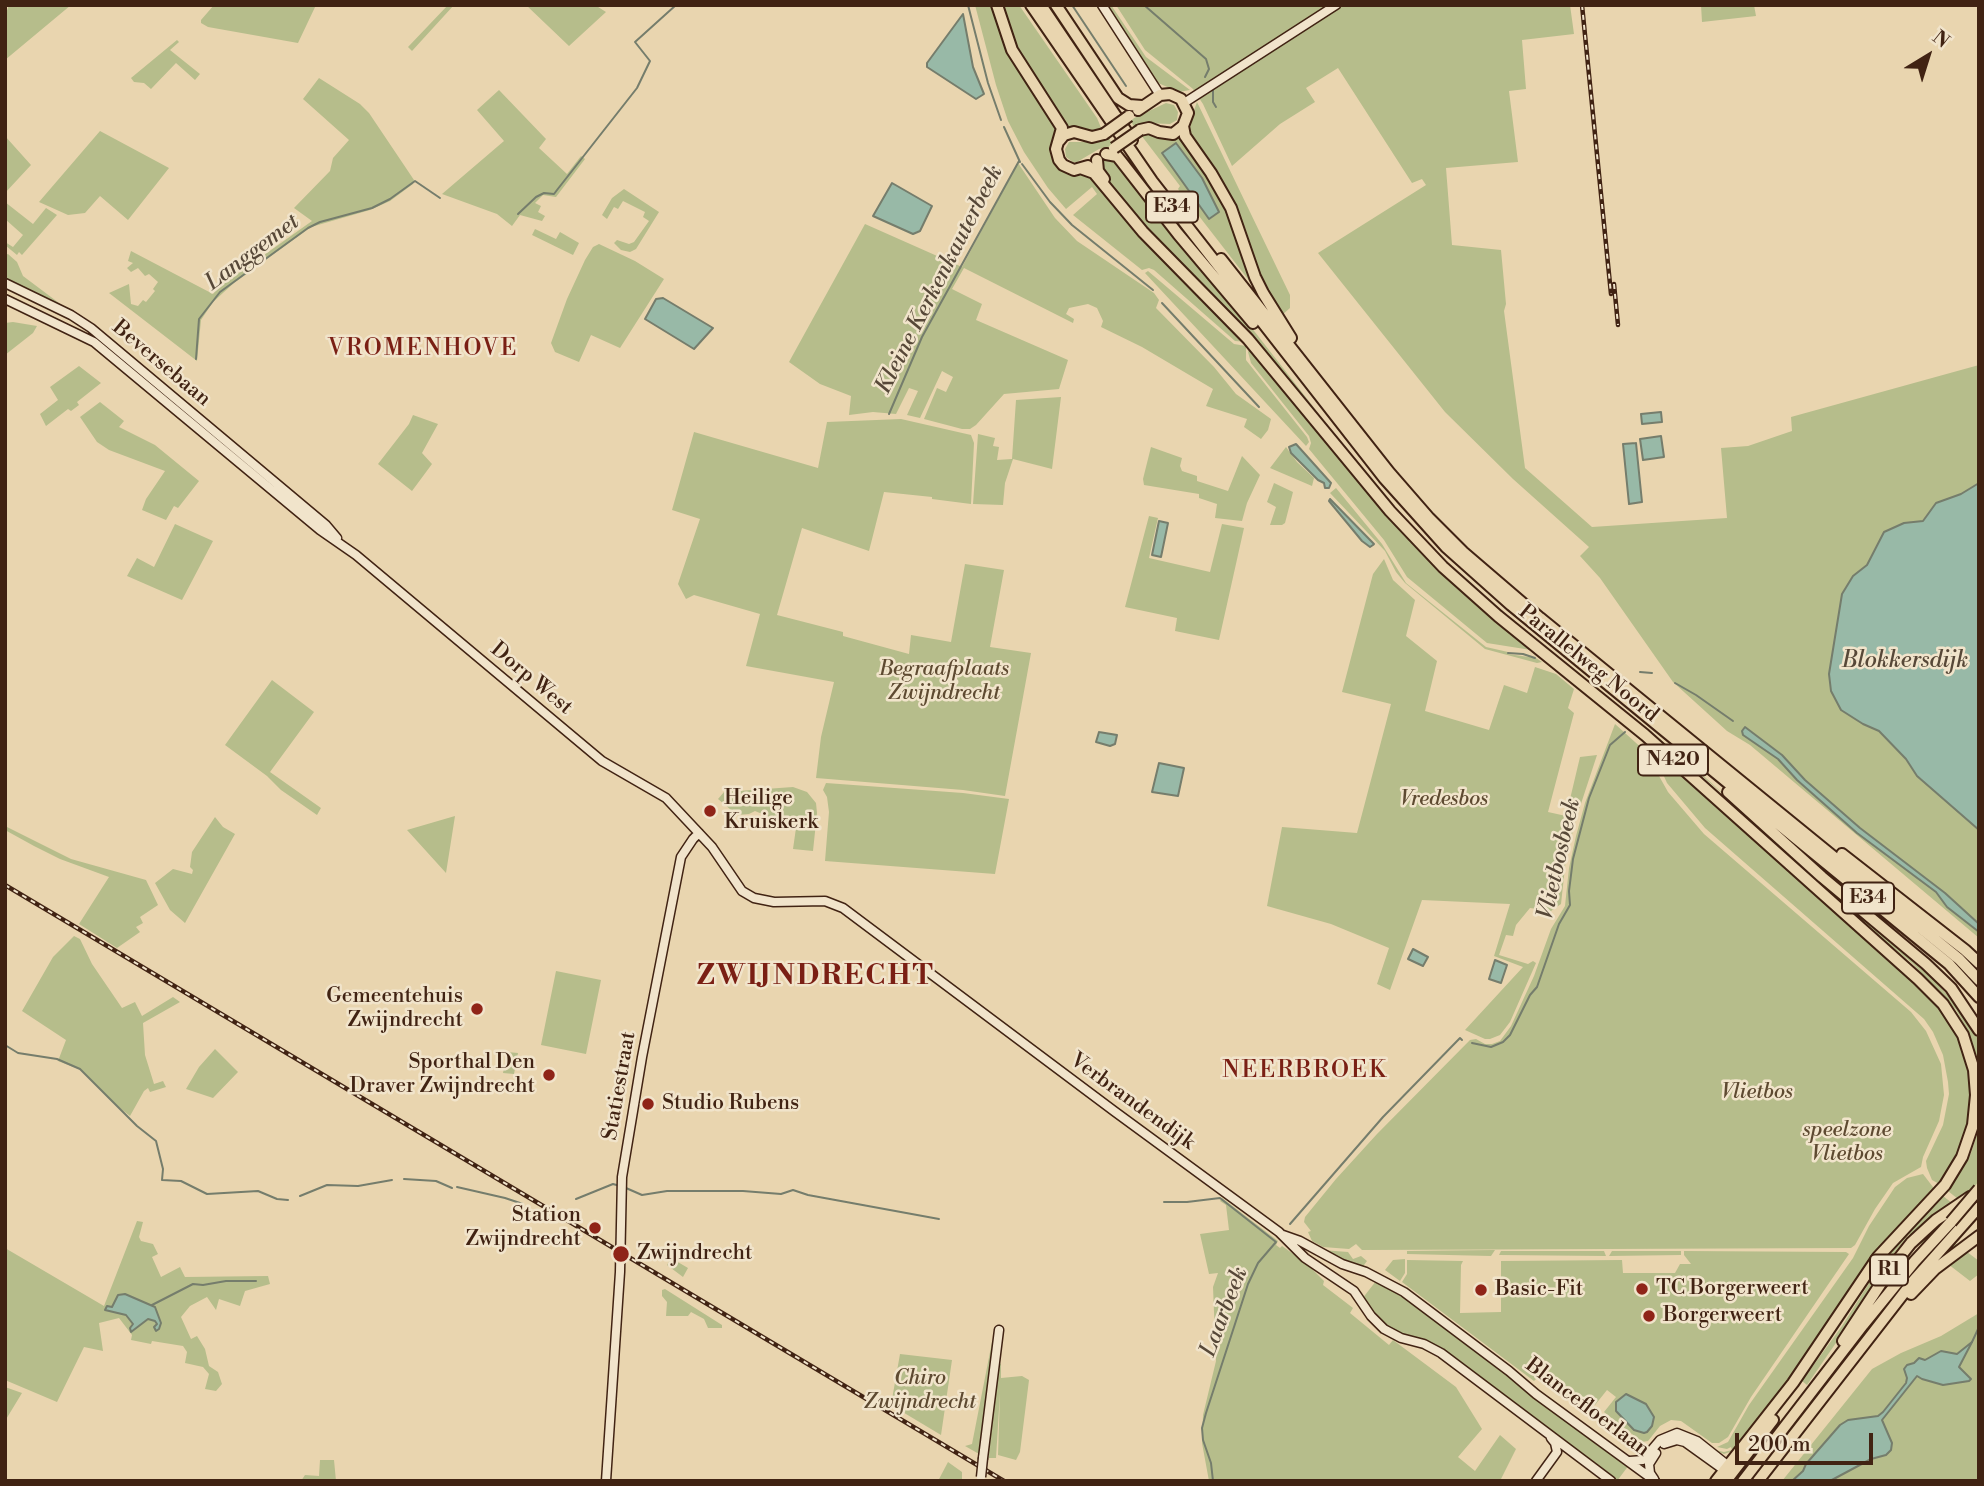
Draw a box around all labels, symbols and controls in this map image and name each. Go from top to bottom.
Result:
north arrow [1893,21,1963,91]
text: N [1928,25,1954,54]
water label: Kleine Kerkenkauterbeek [870,161,1010,399]
road number: E34 [1146,192,1198,223]
water label: Langgemet [201,209,305,297]
street label: Beversebaan [107,316,215,412]
district label: VROMENHOVE [329,335,517,363]
street label: Parallelweg Noord [1513,600,1663,728]
street label: Dorp West [485,637,577,721]
water label: Blokkersdijk [1842,647,1968,675]
park label: Begraafplaats Zwijndrecht [879,657,1009,707]
road number: N420 [1638,744,1708,776]
place label: Heilige Kruiskerk [724,786,818,836]
park label: Vredesbos [1400,787,1488,813]
water label: Vlietbosbeek [1533,796,1587,922]
marker: Heilige Kruiskerk [702,803,718,819]
road number: E34 [1842,882,1894,914]
district label: ZWIJNDRECHT [698,960,934,994]
place label: Gemeentehuis Zwijndrecht [326,984,463,1034]
marker: Gemeentehuis Zwijndrecht [469,1001,485,1017]
street label: Statiestraat [598,1030,642,1142]
street label: Verbrandendijk [1065,1048,1199,1156]
place label: Sporthal Den Draver Zwijndrecht [350,1050,535,1100]
district label: NEERBROEK [1223,1057,1387,1085]
marker: Sporthal Den Draver Zwijndrecht [541,1067,557,1083]
park label: Vlietbos [1721,1080,1793,1106]
place label: Studio Rubens [662,1091,799,1117]
marker: Studio Rubens [640,1096,656,1112]
park label: speelzone Vlietbos [1803,1118,1891,1168]
place label: Station Zwijndrecht [465,1203,581,1253]
marker: Station Zwijndrecht [587,1220,603,1236]
place label: Zwijndrecht [637,1241,753,1267]
marker: Zwijndrecht [611,1244,631,1264]
road number: R1 [1870,1254,1908,1286]
water label: Laarbeek [1195,1263,1255,1361]
place label: TC Borgerweert [1656,1276,1809,1302]
place label: Basic-Fit [1495,1277,1583,1303]
marker: TC Borgerweert [1634,1281,1650,1297]
marker: Basic-Fit [1473,1282,1489,1298]
place label: Borgerweert [1663,1303,1782,1329]
marker: Borgerweert [1641,1308,1657,1324]
street label: Blancefloerlaan [1520,1353,1654,1463]
park label: Chiro Zwijndrecht [864,1366,976,1416]
scale bar [1739,1420,1877,1464]
text: 200 m [1748,1432,1811,1458]

